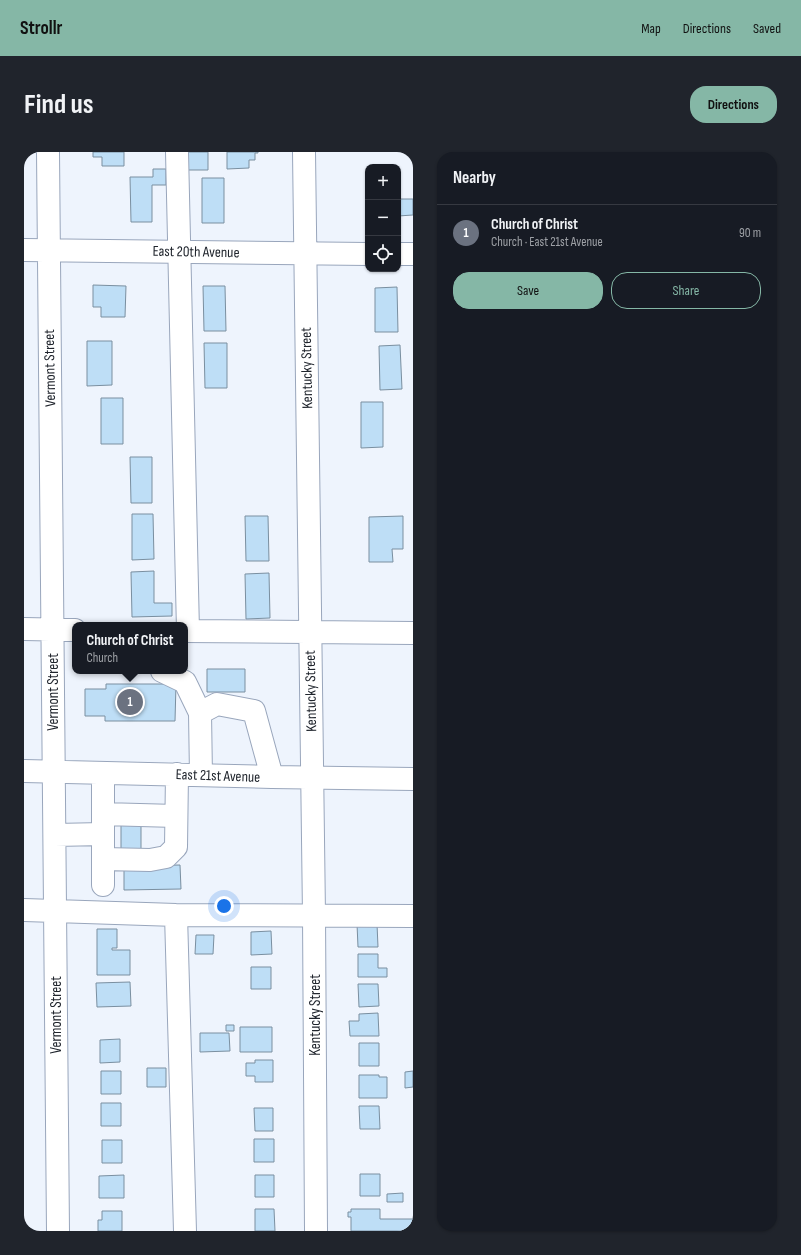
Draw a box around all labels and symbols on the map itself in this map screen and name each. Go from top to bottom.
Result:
street label: East 20th Avenue [152,242,240,262]
street label: Kentucky Street [297,327,317,409]
street label: Vermont Street [40,329,60,407]
street label: Kentucky Street [301,650,321,732]
street label: Vermont Street [44,653,63,731]
pin: 1 [117,687,143,717]
street label: East 21st Avenue [175,765,261,787]
your location [214,896,234,916]
street label: Kentucky Street [306,974,325,1056]
street label: Vermont Street [47,976,66,1054]

